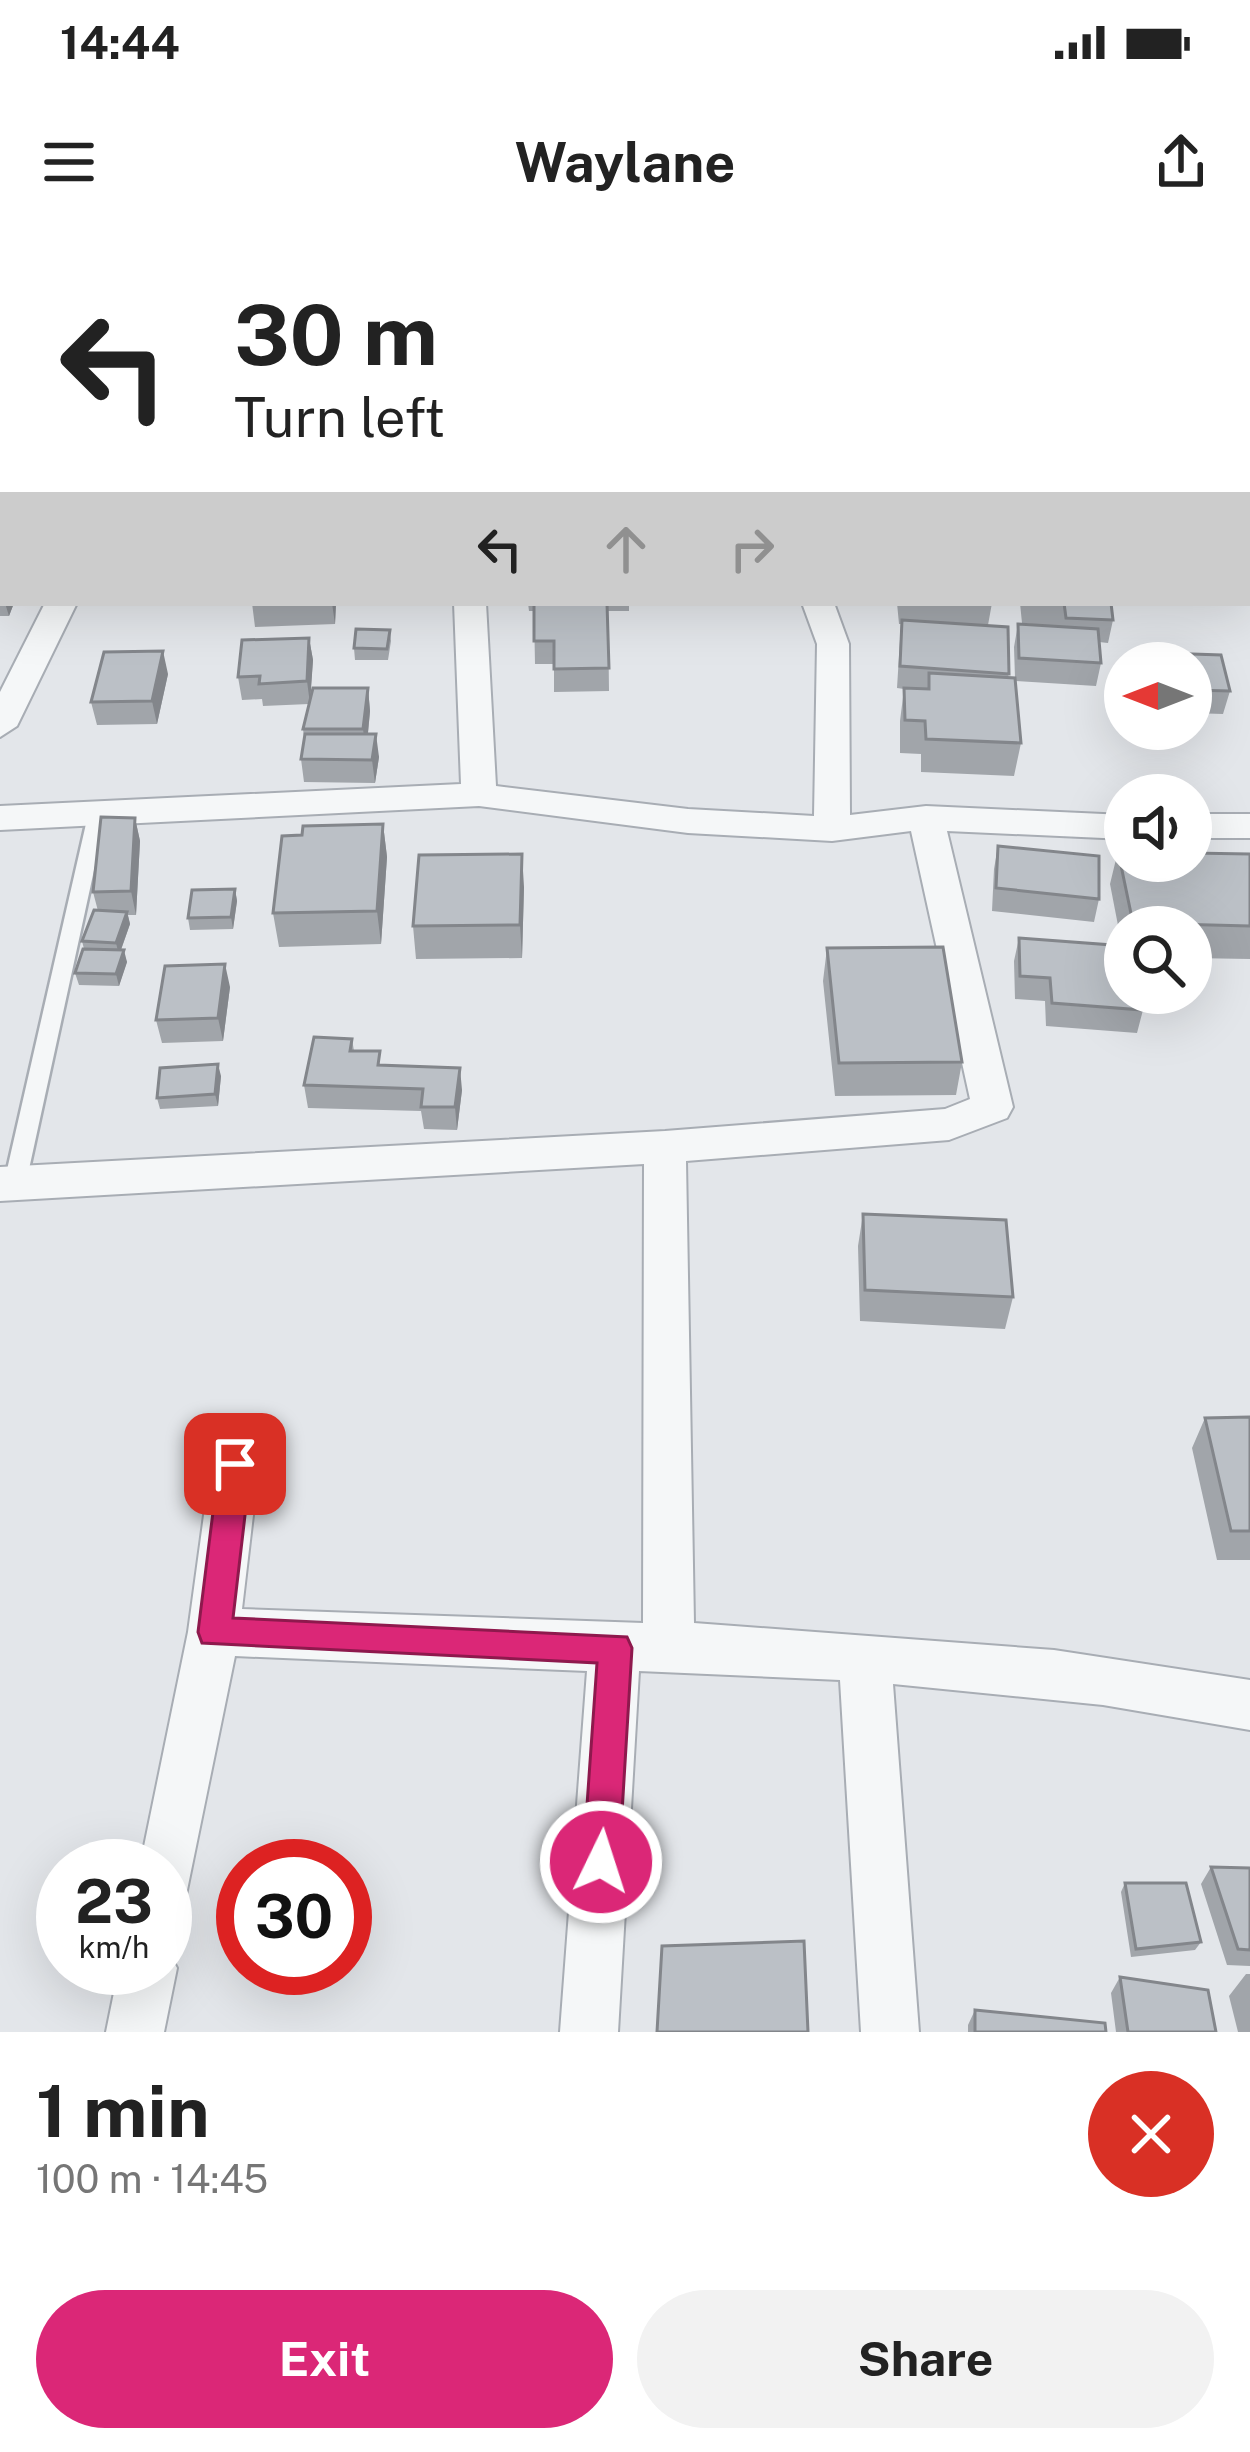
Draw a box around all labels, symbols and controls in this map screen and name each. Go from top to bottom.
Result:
text: 14:44 [60,16,180,69]
icon: menu [36,129,102,195]
icon: share [1148,129,1214,195]
text: Waylane [515,131,735,194]
text: 30 m [234,285,438,384]
icon: left [36,288,192,444]
text: Turn left [234,386,445,449]
icon: left [467,516,533,582]
icon: ahead [593,516,659,582]
icon: right [719,516,785,582]
north arrow [1104,642,1212,750]
map controls [1104,642,1212,1014]
button: sound [1104,774,1212,882]
button: search [1104,906,1212,1014]
pin [184,1413,286,1515]
icon: arrive [202,1431,268,1497]
position arrow [538,1799,664,1925]
speed limit sign: 30 [216,1839,372,1995]
text: 23 [75,1866,153,1937]
text: km/h [79,1929,149,1965]
text: 1 min [36,2069,210,2153]
button: close [1088,2071,1214,2197]
text: 100 m · 14:45 [36,2156,268,2202]
button: Exit [36,2290,613,2428]
button: Share [637,2290,1214,2428]

